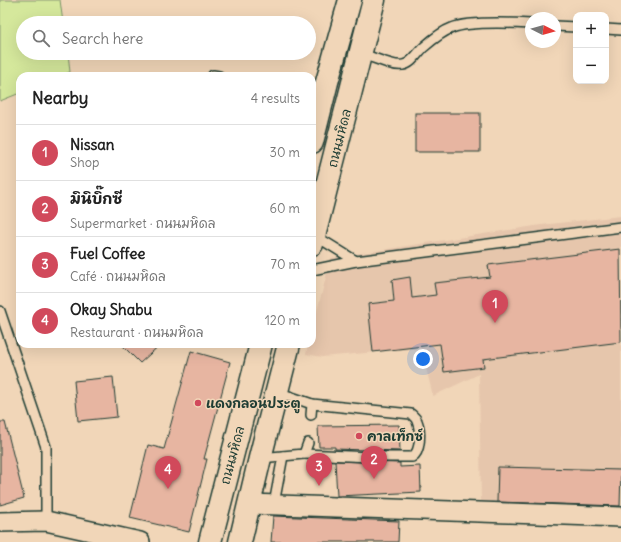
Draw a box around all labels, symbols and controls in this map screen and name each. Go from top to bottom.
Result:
north arrow [525,12,561,48]
map controls [573,12,609,84]
button: + [573,12,609,48]
search box [16,16,316,60]
icon: search [30,27,52,49]
text: Search here [62,29,143,48]
button: − [573,48,609,84]
text: Nearby [32,87,88,109]
text: 4 results [251,90,300,107]
street label: ถนนมหิดล [324,107,355,169]
text: Nissan [70,135,115,154]
text: 1 [42,144,48,161]
text: 30 m [270,144,300,161]
text: Shop [70,154,99,171]
text: มินิบิ๊กซี [70,189,122,208]
text: 2 [41,200,49,217]
text: 60 m [269,200,300,217]
text: Supermarket · ถนนมหิดล [70,215,216,232]
text: Fuel Coffee [70,244,145,263]
text: 3 [41,256,49,273]
text: 70 m [271,256,300,273]
text: Café · ถนนมหิดล [70,268,166,285]
pin: 1 [482,290,508,323]
text: Okay Shabu [70,300,152,319]
text: 4 [41,312,49,329]
text: 120 m [265,312,300,329]
text: Restaurant · ถนนมหิดล [70,324,204,341]
your location [413,349,433,369]
place label: แดงกลอนประตู [206,395,300,414]
marker: แดงกลอนประตู [193,398,203,408]
street label: ถนนมหิดล [217,424,248,486]
place label: คาลเท็กซ์ [367,427,423,445]
marker: คาลเท็กซ์ [354,431,364,441]
pin: 2 [361,446,387,479]
pin: 3 [306,453,332,486]
pin: 4 [155,456,181,489]

